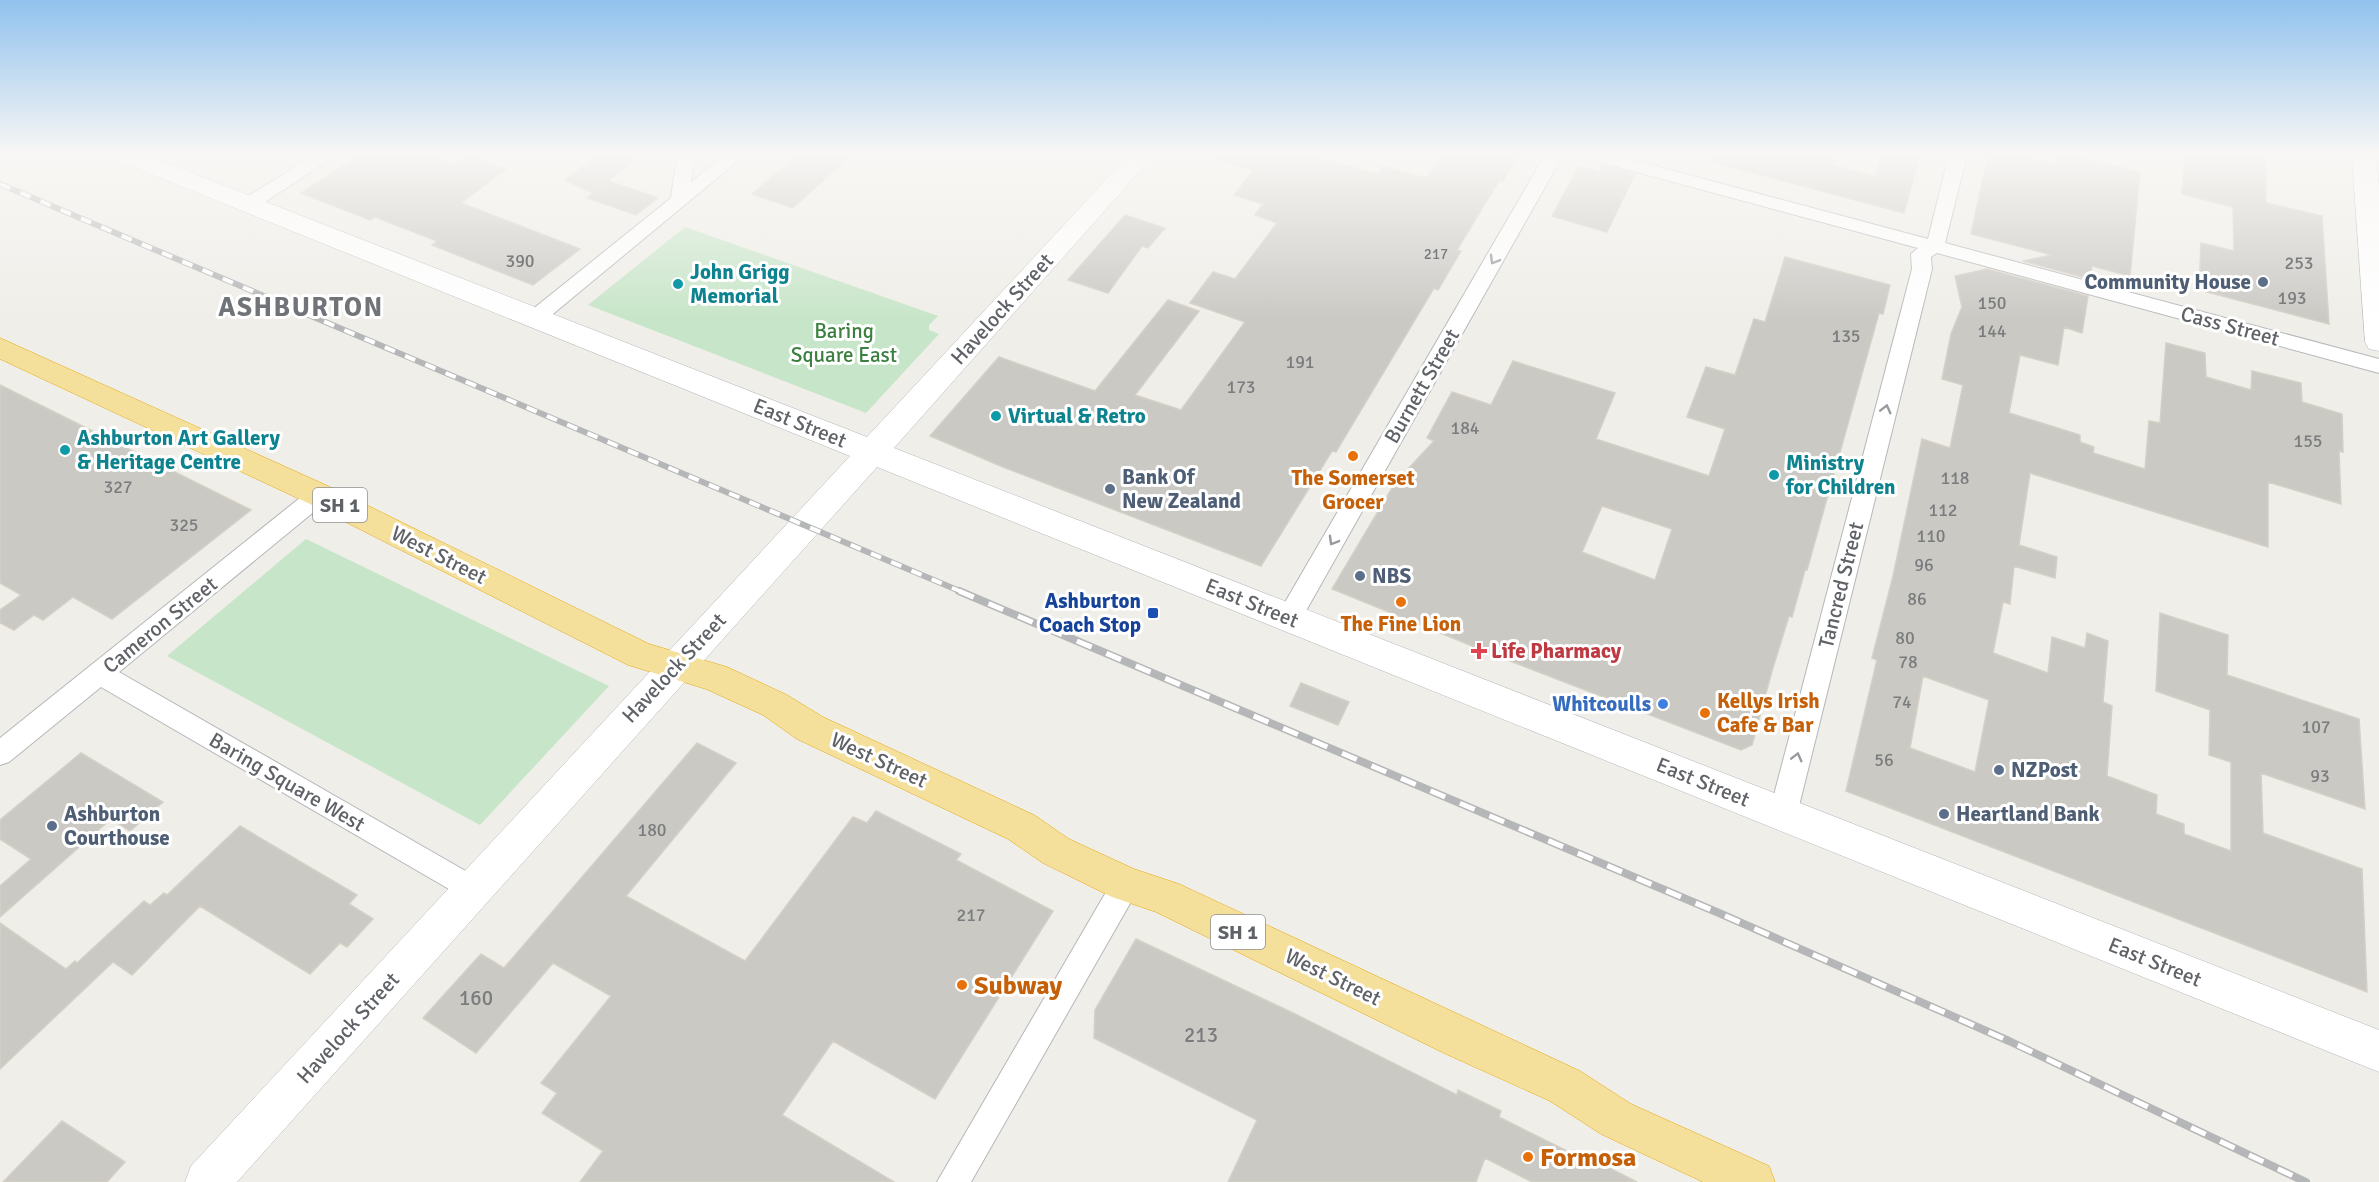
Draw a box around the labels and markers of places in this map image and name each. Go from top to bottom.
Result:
place label: John Grigg Memorial [690,259,790,309]
place label: Community House [2084,269,2251,295]
marker: Community House [2256,275,2270,289]
marker: John Grigg Memorial [671,277,685,291]
place label: Virtual & Retro [1008,403,1146,429]
marker: Virtual & Retro [989,409,1003,423]
place label: Ashburton Art Gallery & Heritage Centre [77,425,280,475]
marker: Ashburton Art Gallery & Heritage Centre [58,443,72,457]
marker: The Somerset Grocer [1346,449,1360,463]
place label: Ministry for Children [1785,450,1896,500]
place label: Bank Of New Zealand [1122,464,1241,514]
place label: The Somerset Grocer [1291,465,1415,515]
marker: Ministry for Children [1767,468,1781,482]
marker: Bank Of New Zealand [1103,482,1117,496]
place label: NBS [1372,563,1412,589]
marker: NBS [1353,569,1367,583]
place label: Ashburton Coach Stop [1039,588,1141,638]
marker: The Fine Lion [1394,595,1408,609]
marker: Ashburton Coach Stop [1146,606,1160,620]
place label: The Fine Lion [1341,611,1461,637]
place label: Life Pharmacy [1491,638,1622,664]
marker: Life Pharmacy [1472,644,1486,658]
place label: Kellys Irish Cafe & Bar [1717,688,1820,738]
place label: Whitcoulls [1552,691,1651,717]
marker: Whitcoulls [1656,697,1670,711]
marker: Kellys Irish Cafe & Bar [1698,706,1712,720]
place label: NZPost [2011,757,2078,783]
marker: NZPost [1992,763,2006,777]
place label: Ashburton Courthouse [64,801,170,851]
place label: Heartland Bank [1956,801,2100,827]
marker: Heartland Bank [1937,807,1951,821]
marker: Ashburton Courthouse [45,819,59,833]
place label: Subway [974,970,1062,1002]
marker: Subway [955,978,969,992]
place label: Formosa [1540,1142,1636,1174]
marker: Formosa [1521,1150,1535,1164]

